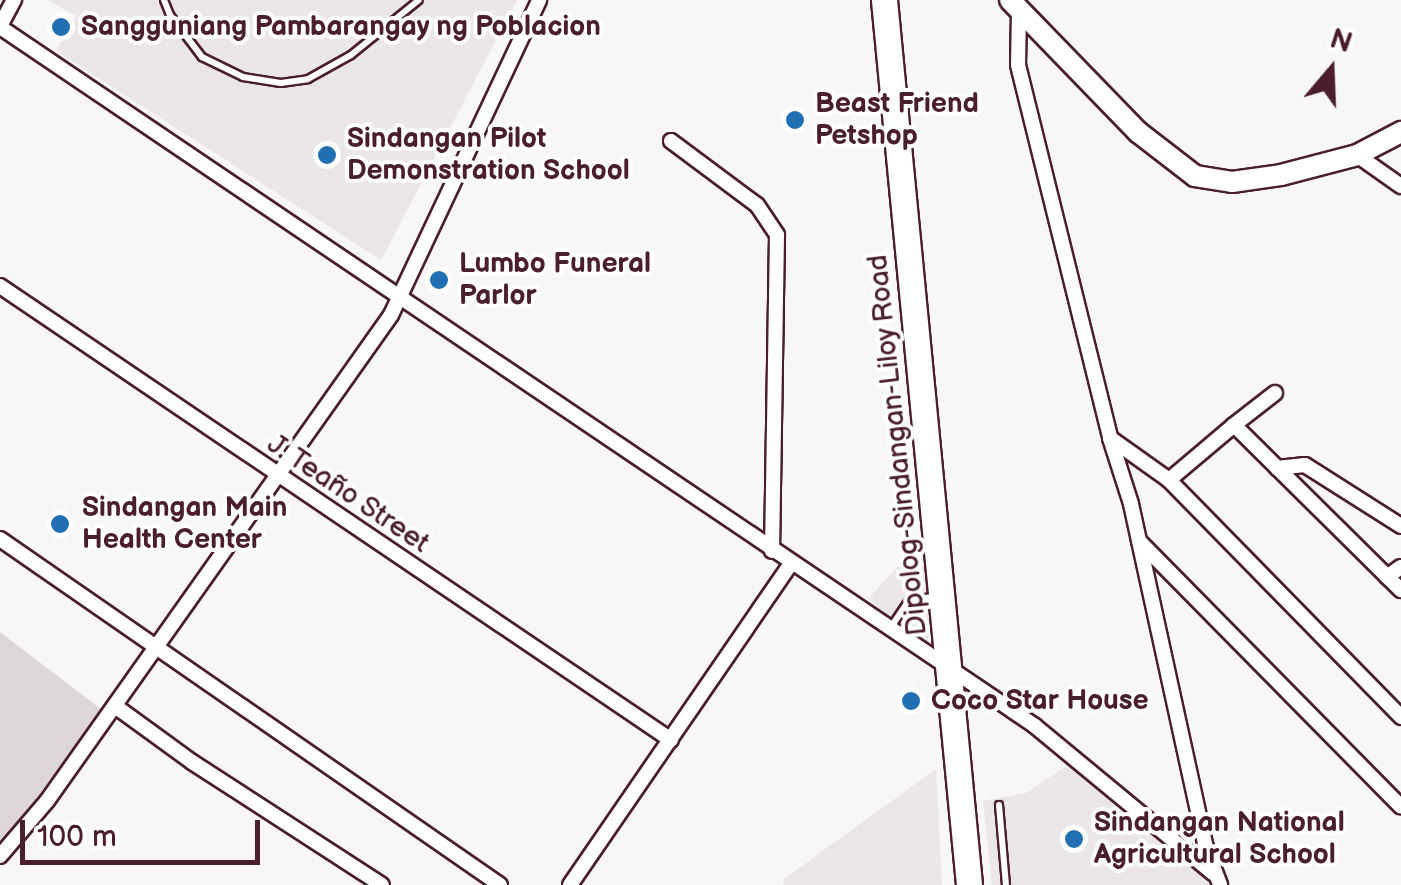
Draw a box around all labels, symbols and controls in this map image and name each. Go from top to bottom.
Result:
place label: Sangguniang Pambarangay ng Poblacion [81,10,602,44]
marker: Sangguniang Pambarangay ng Poblacion [50,16,72,38]
north arrow [1281,20,1381,120]
text: N [1326,22,1356,60]
place label: Beast Friend Petshop [815,87,979,153]
marker: Beast Friend Petshop [784,109,806,131]
place label: Sindangan Pilot Demonstration School [347,122,630,188]
marker: Sindangan Pilot Demonstration School [316,144,338,166]
place label: Lumbo Funeral Parlor [459,247,651,313]
street label: Dipolog-Sindangan-Liloy Road [861,252,935,638]
marker: Lumbo Funeral Parlor [428,269,450,291]
street label: J. Teaño Street [260,427,436,561]
place label: Sindangan Main Health Center [82,491,287,557]
marker: Sindangan Main Health Center [47,511,73,537]
place label: Coco Star House [931,684,1149,718]
marker: Coco Star House [900,690,922,712]
scale bar [25,800,265,862]
place label: Sindangan National Agricultural School [1094,806,1345,872]
text: 100 m [37,819,117,855]
marker: Sindangan National Agricultural School [1063,828,1085,850]

